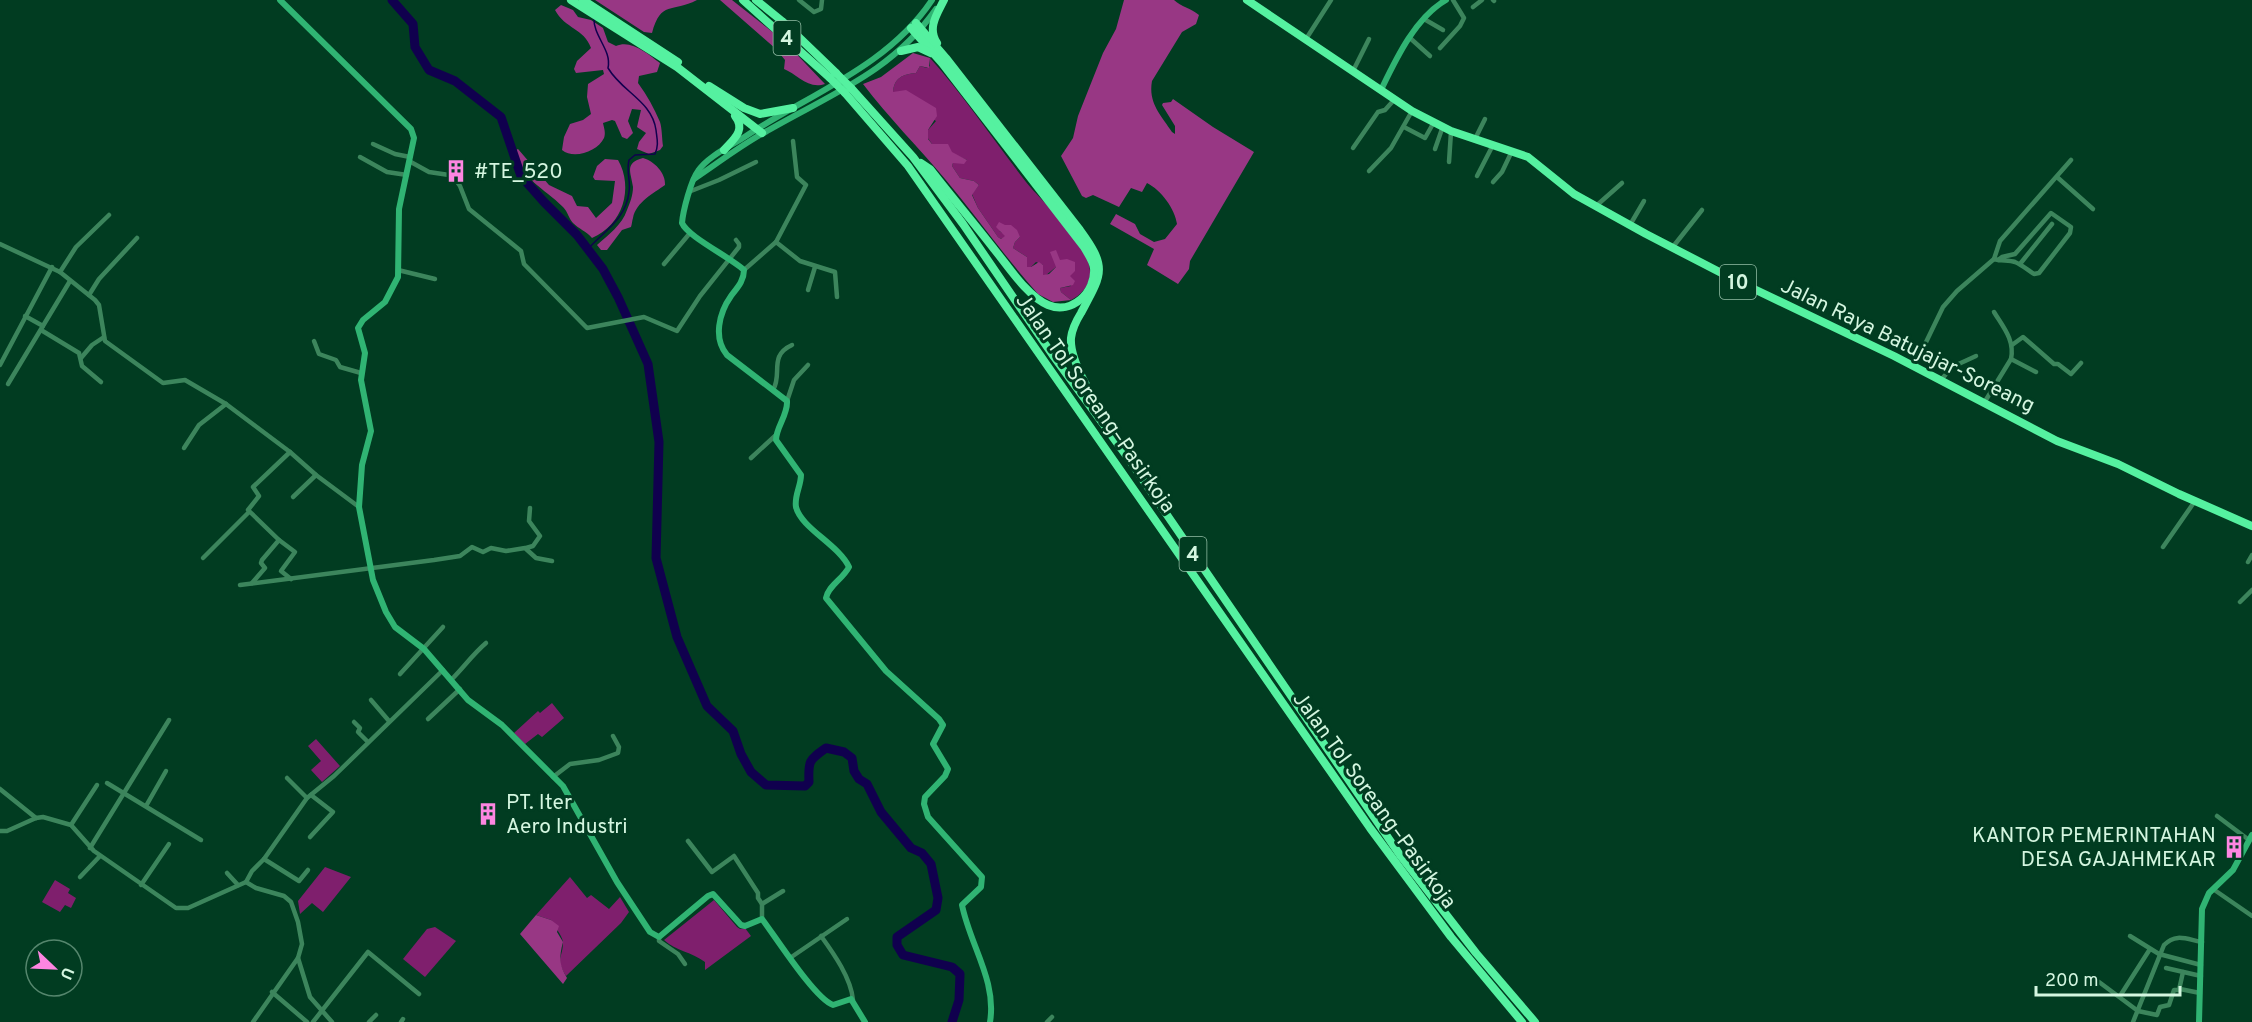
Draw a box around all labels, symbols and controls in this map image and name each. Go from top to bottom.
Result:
road number: 4 [774,21,800,55]
building icon: #TE_520 [443,158,469,184]
place label: #TE_520 [474,159,563,186]
road number: 10 [1720,265,1756,299]
street label: Jalan Raya Batujajar-Soreang [1776,273,2039,420]
street label: Jalan Tol Soreang–Pasirkoja [1009,289,1181,519]
road number: 4 [1180,537,1206,571]
street label: Jalan Tol Soreang–Pasirkoja [1286,687,1462,915]
place label: PT. Iter Aero Industri [506,790,628,841]
building icon: PT. Iter Aero Industri [475,801,501,827]
place label: KANTOR PEMERINTAHAN DESA GAJAHMEKAR [1972,823,2216,874]
building icon: KANTOR PEMERINTAHAN DESA GAJAHMEKAR [2221,834,2247,860]
north arrow [24,938,84,998]
scale bar [2036,959,2180,997]
text: U [55,964,77,982]
text: 200 m [2045,970,2098,993]

